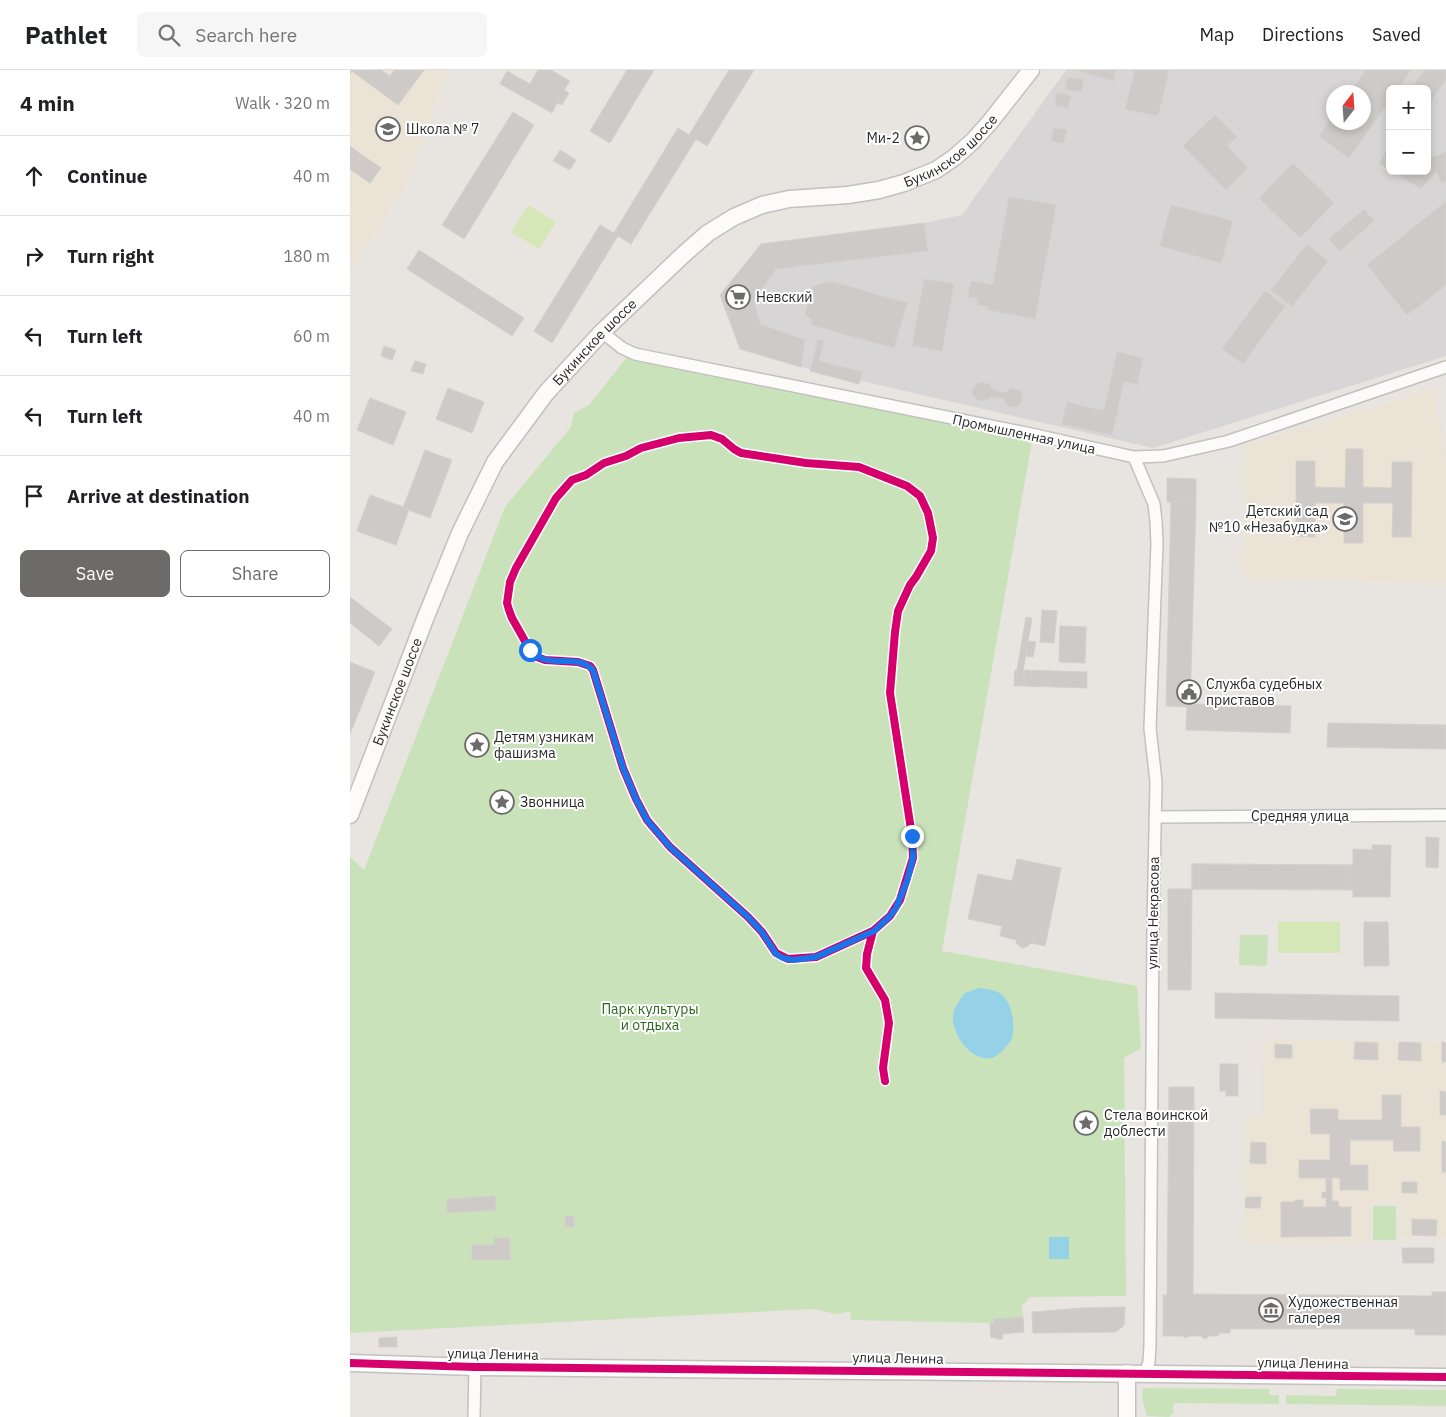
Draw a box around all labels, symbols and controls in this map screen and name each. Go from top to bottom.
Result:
search box [137,12,487,57]
text: Pathlet [25,19,107,51]
icon: search [155,21,183,49]
text: Search here [195,23,297,47]
text: Map [1199,23,1234,46]
text: Directions [1262,23,1344,46]
text: Saved [1372,23,1421,46]
north arrow [1326,85,1371,130]
map controls [1386,85,1431,175]
button: + [1386,85,1431,130]
text: 4 min [20,89,75,117]
text: Walk · 320 m [235,93,330,113]
street label: Букинское шоссе [901,111,1002,191]
school or university icon: Школа № 7 [375,116,401,142]
place label: Школа № 7 [406,120,479,138]
place icon: Ми-2 [904,125,930,151]
place label: Ми-2 [866,129,900,147]
button: − [1386,130,1431,175]
icon: ahead [20,162,48,190]
text: Continue [67,164,147,188]
text: 40 m [293,166,330,186]
icon: right [20,242,48,270]
text: Turn right [67,244,154,268]
text: 180 m [283,246,330,266]
supermarket icon: Невский [725,284,751,310]
place label: Невский [756,288,813,306]
street label: Букинское шоссе [548,295,641,389]
icon: left [20,322,48,350]
text: Turn left [67,324,143,348]
text: 60 m [293,326,330,346]
icon: left [20,402,48,430]
text: Turn left [67,404,143,428]
text: 40 m [293,406,330,426]
street label: Промышленная улица [951,410,1098,458]
icon: arrive [20,482,48,510]
text: Arrive at destination [67,484,250,508]
place label: Детский сад №10 «Незабудка» [1209,502,1328,536]
school or university icon: Детский сад №10 «Незабудка» [1332,506,1358,532]
button: Save [20,550,170,597]
button: Share [180,550,330,597]
street label: Букинское шоссе [368,635,426,748]
route start [519,639,542,662]
place label: Служба судебных приставов [1206,675,1322,709]
public building icon: Служба судебных приставов [1176,679,1202,705]
place label: Детям узникам фашизма [494,728,594,762]
place icon: Детям узникам фашизма [464,732,490,758]
place icon: Звонница [489,789,515,815]
place label: Звонница [520,793,585,811]
street label: Средняя улица [1251,807,1350,825]
route end [901,825,924,848]
street label: улица Некрасова [1143,856,1163,970]
park label: Парк культуры и отдыха [601,1000,699,1034]
place label: Стела воинской доблести [1104,1106,1208,1140]
place icon: Стела воинской доблести [1073,1110,1099,1136]
place label: Художественная галерея [1288,1293,1398,1327]
museum icon: Художественная галерея [1258,1297,1284,1323]
street label: улица Ленина [447,1344,539,1364]
street label: улица Ленина [852,1348,944,1368]
street label: улица Ленина [1257,1353,1349,1373]

